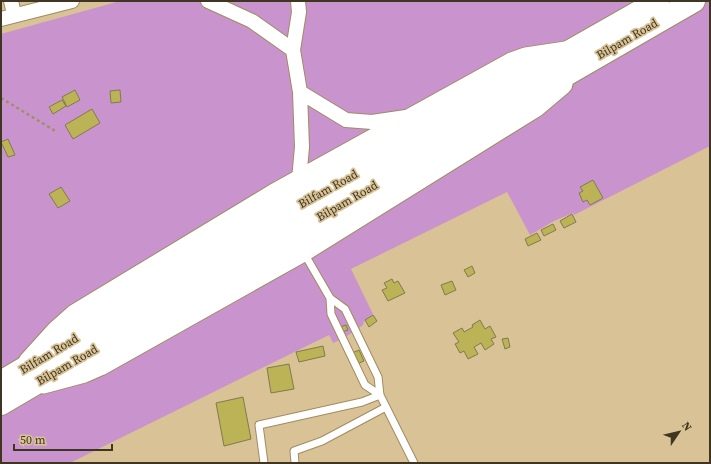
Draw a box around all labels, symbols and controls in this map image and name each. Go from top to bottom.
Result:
street label: Bilpam Road [593,15,661,63]
street label: Bilfam Road [295,166,361,212]
street label: Bilpam Road [313,177,381,225]
street label: Bilfam Road [17,330,81,378]
street label: Bilpam Road [33,341,101,389]
north arrow [659,412,699,452]
text: N [678,419,695,434]
scale bar [14,426,112,452]
text: 50 m [20,432,46,448]

